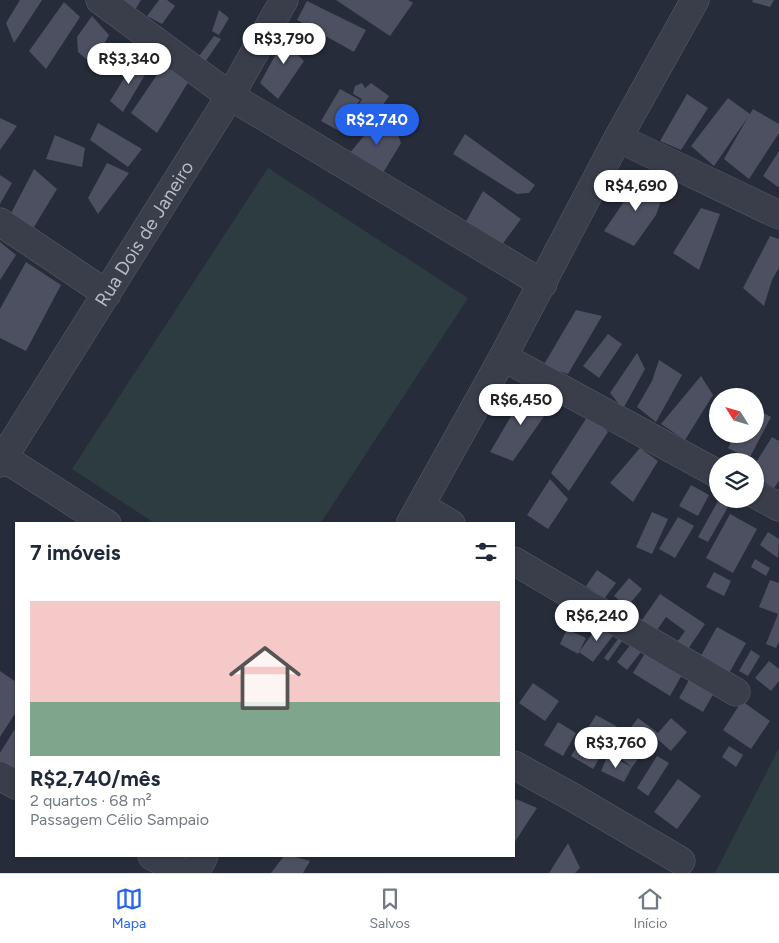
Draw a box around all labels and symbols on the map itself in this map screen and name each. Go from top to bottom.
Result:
pin: R$3,790 [238,22,330,65]
pin: R$3,340 [83,42,175,85]
pin: R$2,740 [331,104,423,146]
street label: Rua Dois de Janeiro [90,157,199,311]
pin: R$4,690 [590,170,682,212]
pin: R$6,450 [475,384,567,426]
north arrow [709,388,764,442]
pin: R$6,240 [551,600,643,642]
pin: R$3,760 [570,726,662,769]

